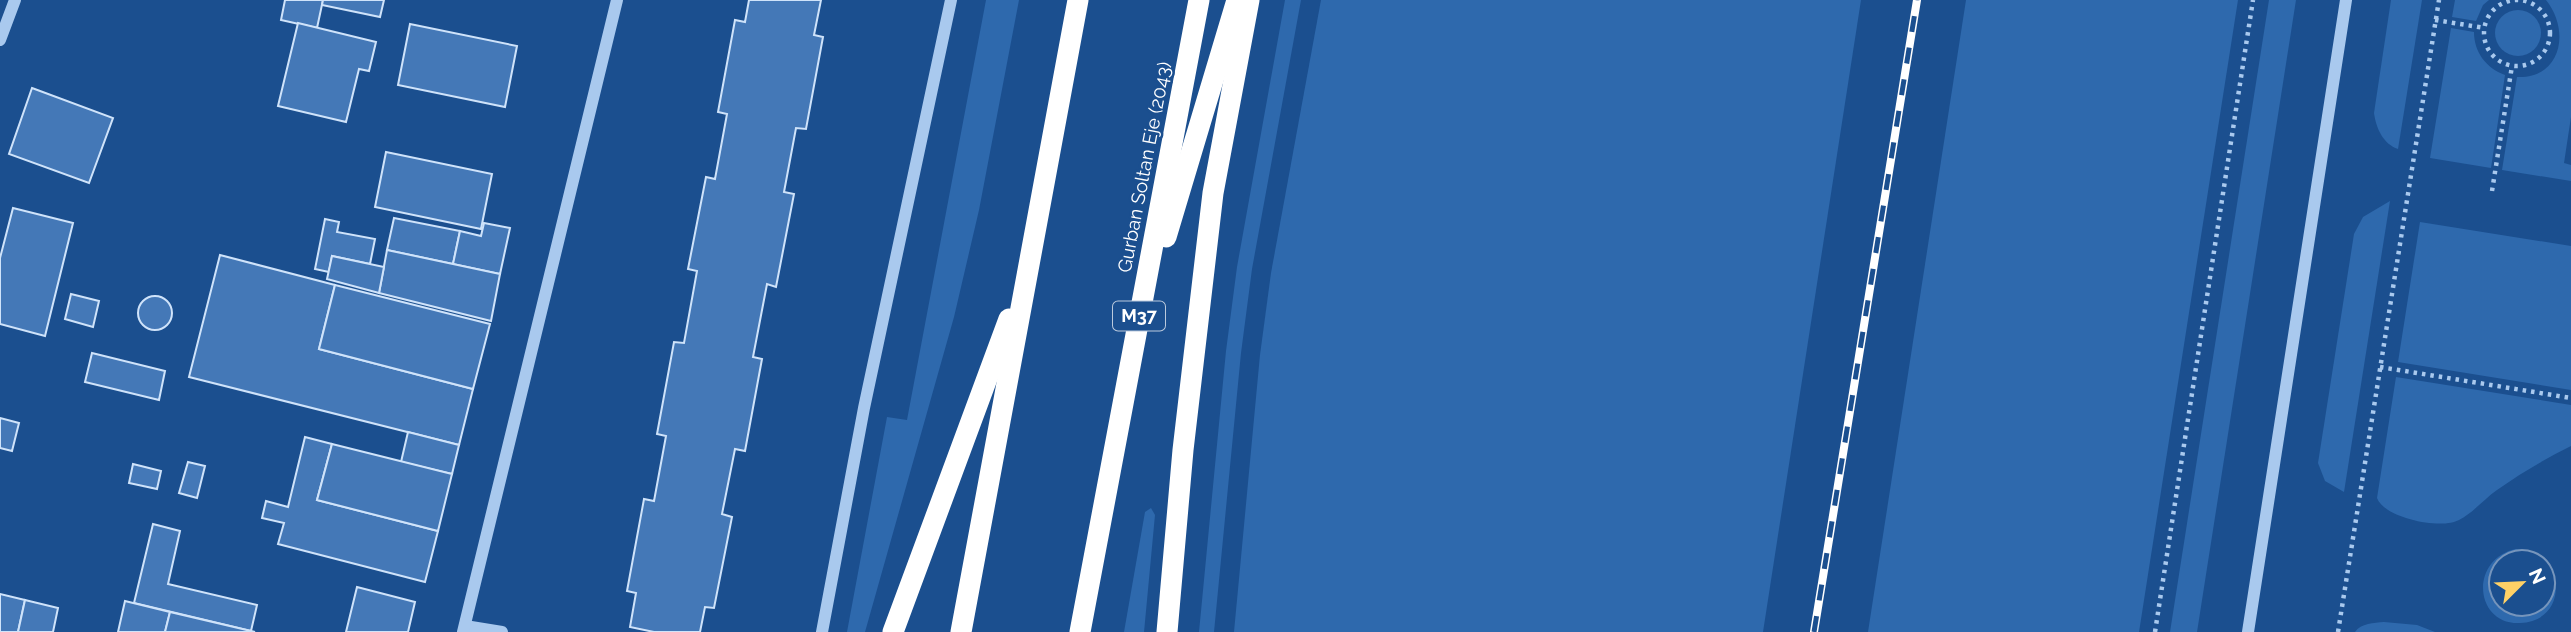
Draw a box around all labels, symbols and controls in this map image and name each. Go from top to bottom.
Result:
street label: Gurban Soltan Eje (2043) [1113,60,1175,274]
road number: M37 [1113,302,1165,330]
north arrow [2487,548,2557,618]
text: N [2525,565,2551,587]

